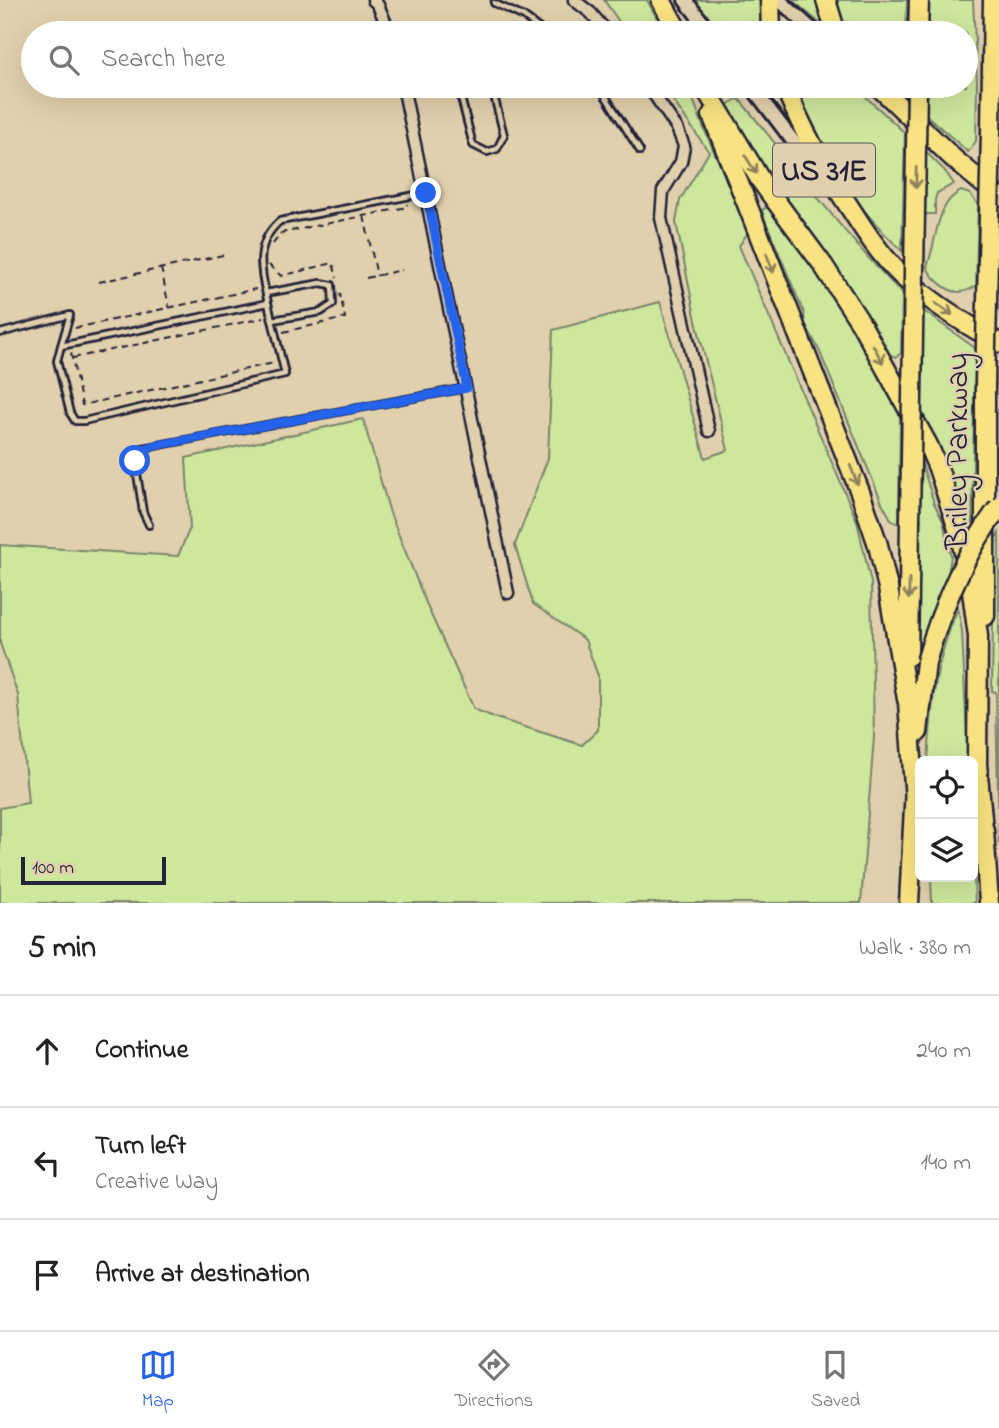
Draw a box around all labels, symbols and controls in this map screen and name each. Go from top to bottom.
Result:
search box [21,21,978,98]
icon: search [45,41,83,79]
text: Search here [101,41,226,79]
road number: US 31E [773,144,875,196]
one-way arrow [745,155,759,175]
one-way arrow [909,167,923,190]
route end [410,177,441,208]
one-way arrow [764,252,777,274]
one-way arrow [934,302,953,316]
one-way arrow [872,343,885,364]
street label: Briley Parkway [936,353,983,550]
route start [119,445,150,476]
one-way arrow [848,463,861,485]
one-way arrow [902,577,916,600]
map controls [915,756,978,882]
button: locate [915,756,978,819]
button: layers [915,819,978,882]
scale bar [21,854,166,886]
text: 100 m [32,855,74,882]
text: 5 min [28,927,96,971]
text: Walk · 380 m [859,932,971,965]
icon: ahead [28,1032,66,1070]
text: Continue [95,1032,188,1070]
text: 240 m [917,1035,971,1068]
text: Turn left [95,1128,186,1166]
icon: left [28,1144,66,1182]
text: 140 m [921,1147,971,1180]
text: Creative Way [95,1166,218,1199]
icon: arrive [28,1256,66,1294]
text: Arrive at destination [95,1256,310,1294]
tab: Map [139,1346,177,1415]
tab: Directions [454,1346,533,1415]
tab: Saved [811,1346,860,1415]

